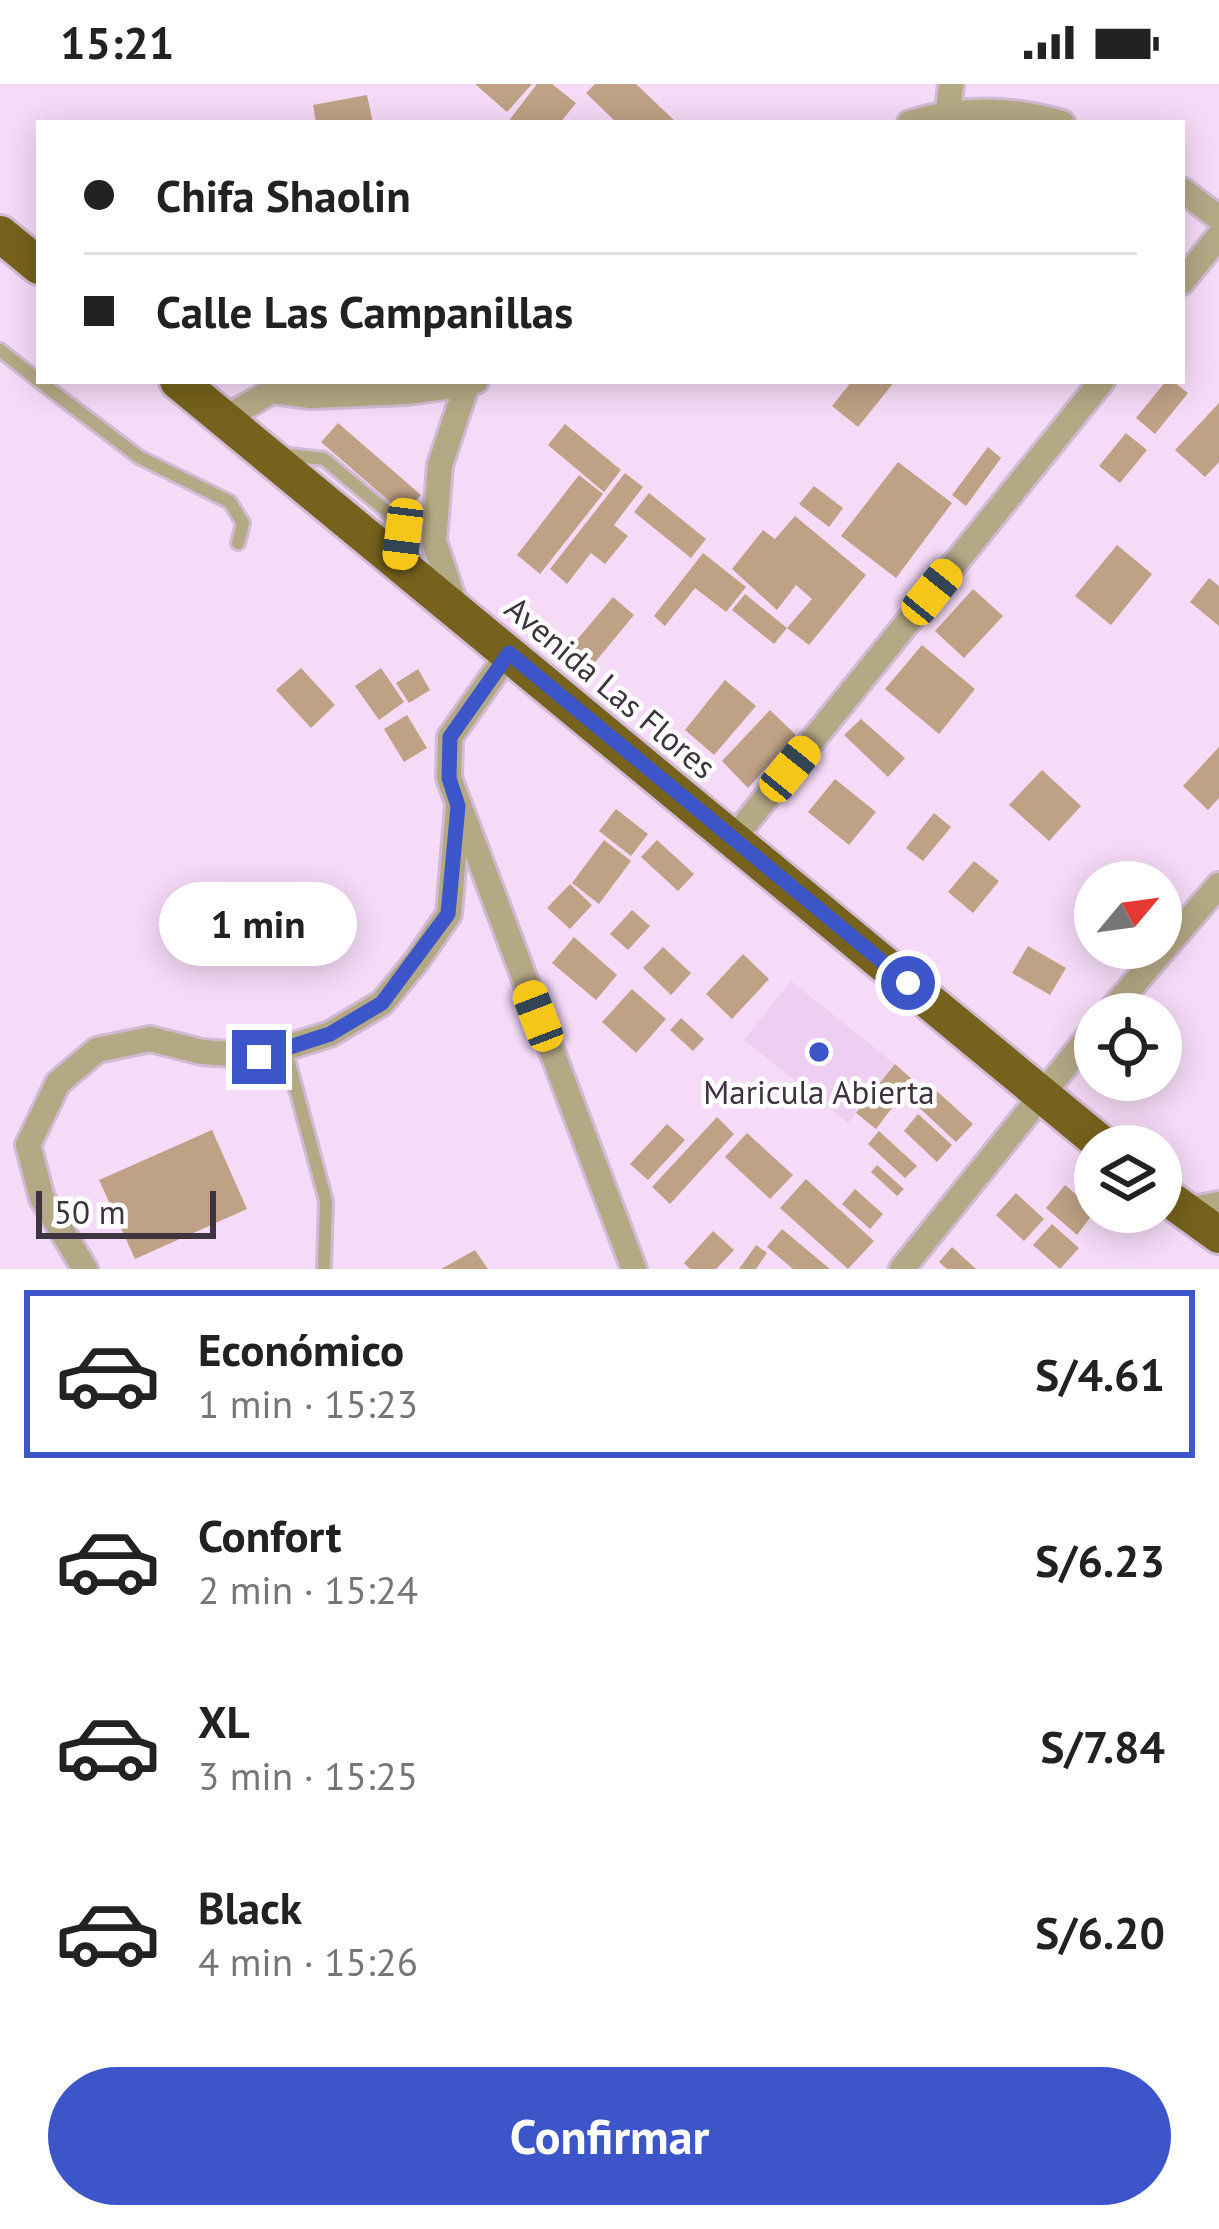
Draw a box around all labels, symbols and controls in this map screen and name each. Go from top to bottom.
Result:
text: 15:21 [60,13,174,71]
text: Chifa Shaolin [156,166,411,224]
text: Calle Las Campanillas [156,282,573,340]
car [381,496,425,572]
car [895,553,969,631]
street label: Avenida Las Flores [497,586,725,788]
car [753,730,827,808]
north arrow [1074,861,1182,969]
map controls [1074,861,1182,1233]
callout: 1 min [160,883,358,967]
text: 1 min [210,898,306,949]
route start [881,956,935,1010]
car [508,976,568,1056]
button: locate [1074,993,1182,1101]
route end [232,1030,286,1084]
marker: Maricula Abierta [806,1039,832,1065]
place label: Maricula Abierta [703,1070,935,1113]
button: layers [1074,1125,1182,1233]
scale bar [36,1185,216,1238]
text: 50 m [54,1190,126,1233]
icon: car [54,1320,162,1428]
text: Económico [198,1320,404,1378]
text: S/4.61 [1035,1345,1165,1403]
text: 1 min · 15:23 [198,1378,418,1429]
icon: car [54,1506,162,1614]
text: Confort [198,1506,341,1564]
text: S/6.23 [1035,1531,1165,1589]
text: 2 min · 15:24 [198,1564,418,1615]
icon: car [54,1692,162,1800]
text: XL [198,1692,250,1750]
text: S/7.84 [1041,1717,1165,1775]
text: 3 min · 15:25 [198,1750,418,1801]
icon: car [54,1878,162,1986]
text: Black [198,1878,302,1936]
text: S/6.20 [1035,1903,1165,1961]
text: 4 min · 15:26 [198,1936,418,1987]
button: Confirmar [48,2067,1171,2205]

